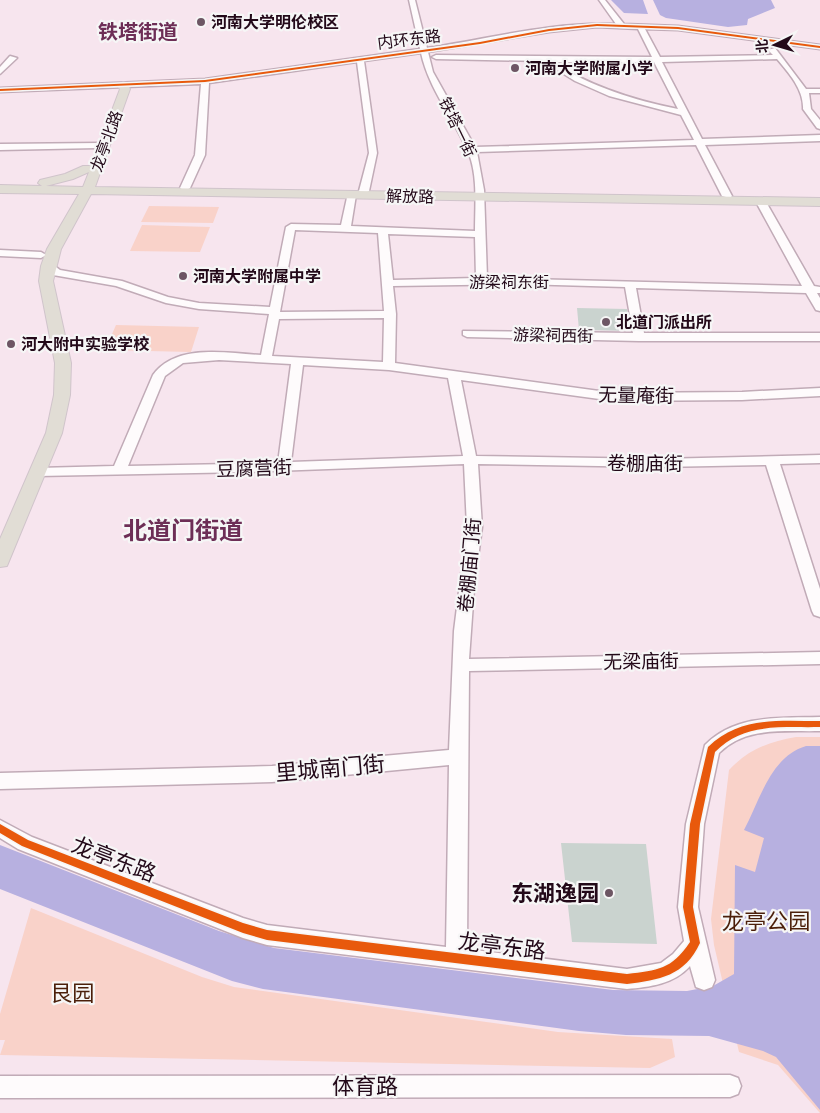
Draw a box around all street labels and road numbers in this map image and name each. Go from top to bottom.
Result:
street label: 内环东路 [376,25,442,53]
street label: 铁塔一街 [435,94,481,160]
street label: 龙亭北路 [86,108,126,174]
street label: 解放路 [386,186,434,206]
street label: 游梁祠东街 [469,272,549,292]
street label: 游梁祠西街 [513,324,593,346]
street label: 无量庵街 [598,382,674,408]
street label: 卷棚庙街 [607,451,683,475]
street label: 豆腐营街 [216,455,292,481]
street label: 卷棚庙门街 [453,517,485,613]
street label: 无梁庙街 [603,648,679,674]
street label: 里城南门街 [274,749,386,787]
street label: 龙亭东路 [68,830,160,888]
street label: 龙亭东路 [457,927,547,965]
street label: 体育路 [332,1072,398,1100]

